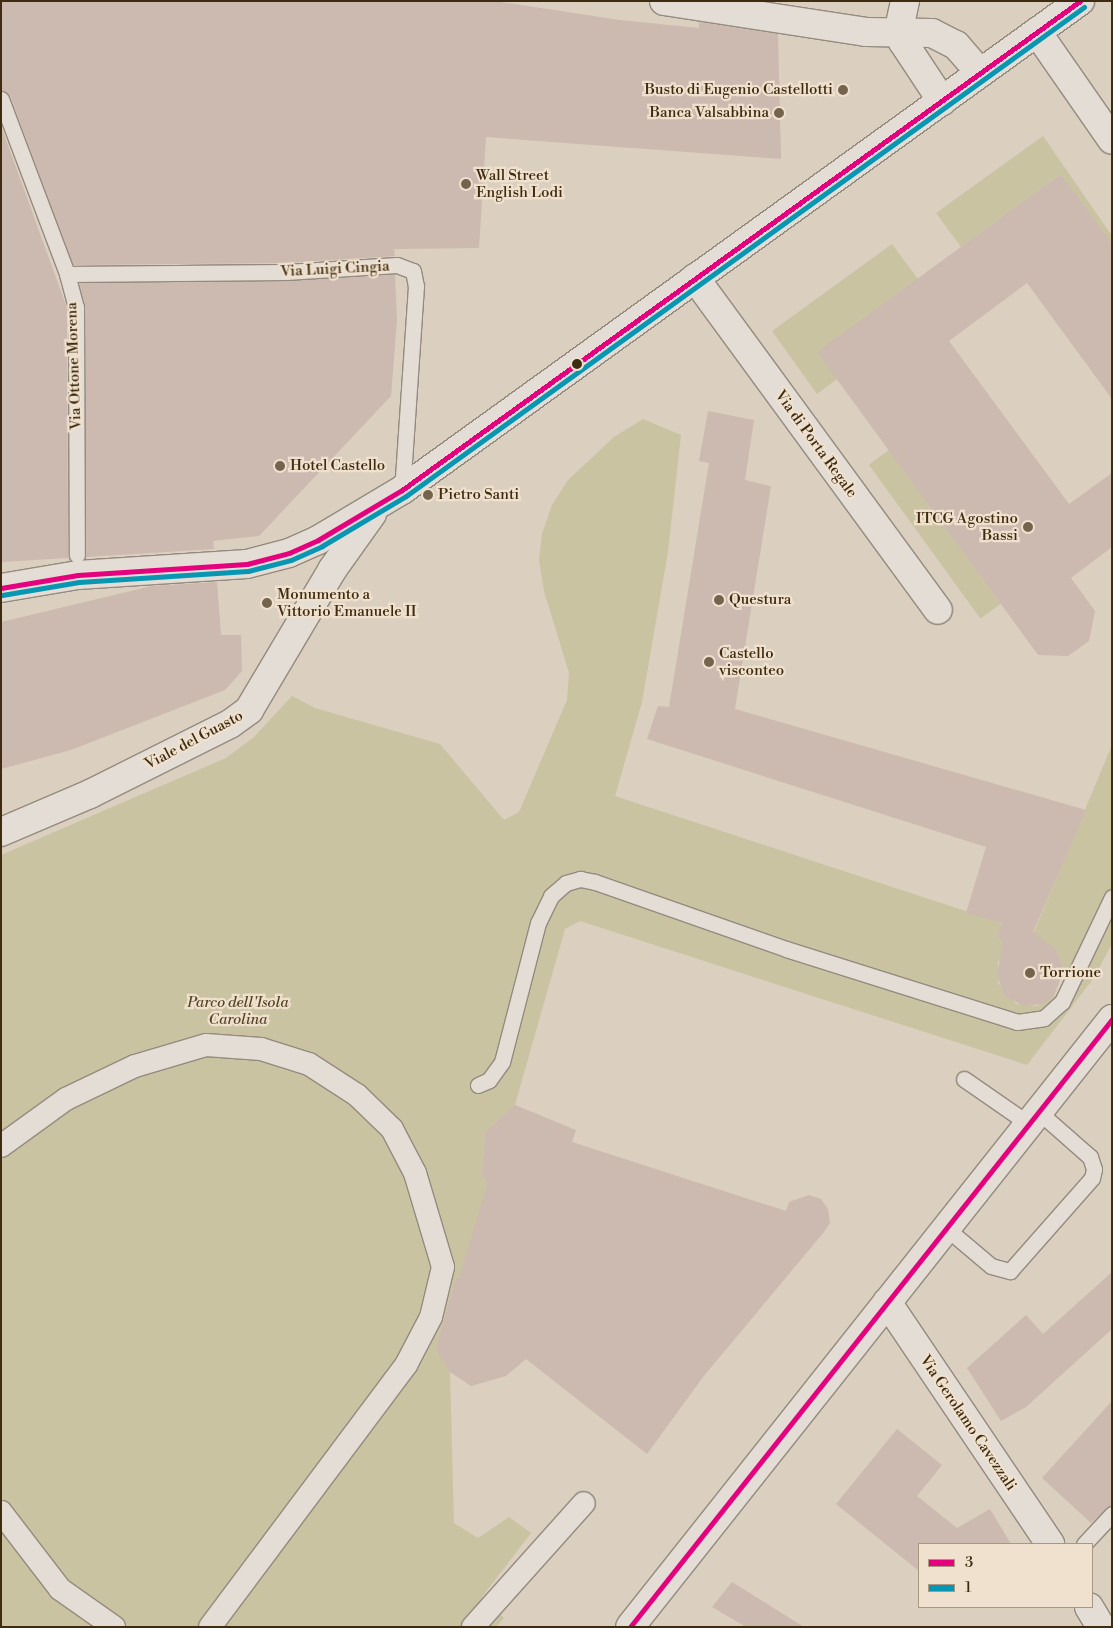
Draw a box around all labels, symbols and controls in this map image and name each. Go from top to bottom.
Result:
place label: Busto di Eugenio Castellotti [644,81,833,99]
marker: Busto di Eugenio Castellotti [837,84,849,96]
place label: Banca Valsabbina [649,104,769,122]
marker: Banca Valsabbina [773,107,785,119]
place label: Wall Street English Lodi [476,166,563,201]
marker: Wall Street English Lodi [460,178,472,190]
street label: Via Luigi Cingia [280,257,390,281]
street label: Via Ottone Morena [63,302,85,430]
unlabelled marker [572,359,582,369]
street label: Via di Porta Regale [771,387,861,501]
place label: Hotel Castello [290,457,385,475]
marker: Hotel Castello [274,460,286,472]
place label: Pietro Santi [438,486,519,504]
marker: Pietro Santi [422,489,434,501]
place label: ITCG Agostino Bassi [916,509,1018,544]
marker: ITCG Agostino Bassi [1022,521,1034,533]
place label: Monumento a Vittorio Emanuele II [277,585,416,620]
place label: Questura [729,591,791,609]
marker: Questura [713,594,725,606]
marker: Monumento a Vittorio Emanuele II [261,597,273,609]
place label: Castello visconteo [719,644,784,679]
marker: Castello visconteo [703,656,715,668]
street label: Viale del Guasto [142,707,246,773]
place label: Torrione [1040,964,1101,982]
marker: Torrione [1024,967,1036,979]
park label: Parco dell'Isola Carolina [187,993,289,1028]
street label: Via Gerolamo Cavezzali [916,1352,1020,1494]
legend [918,1543,1093,1608]
text: 3 [965,1553,973,1572]
text: 1 [965,1578,971,1597]

